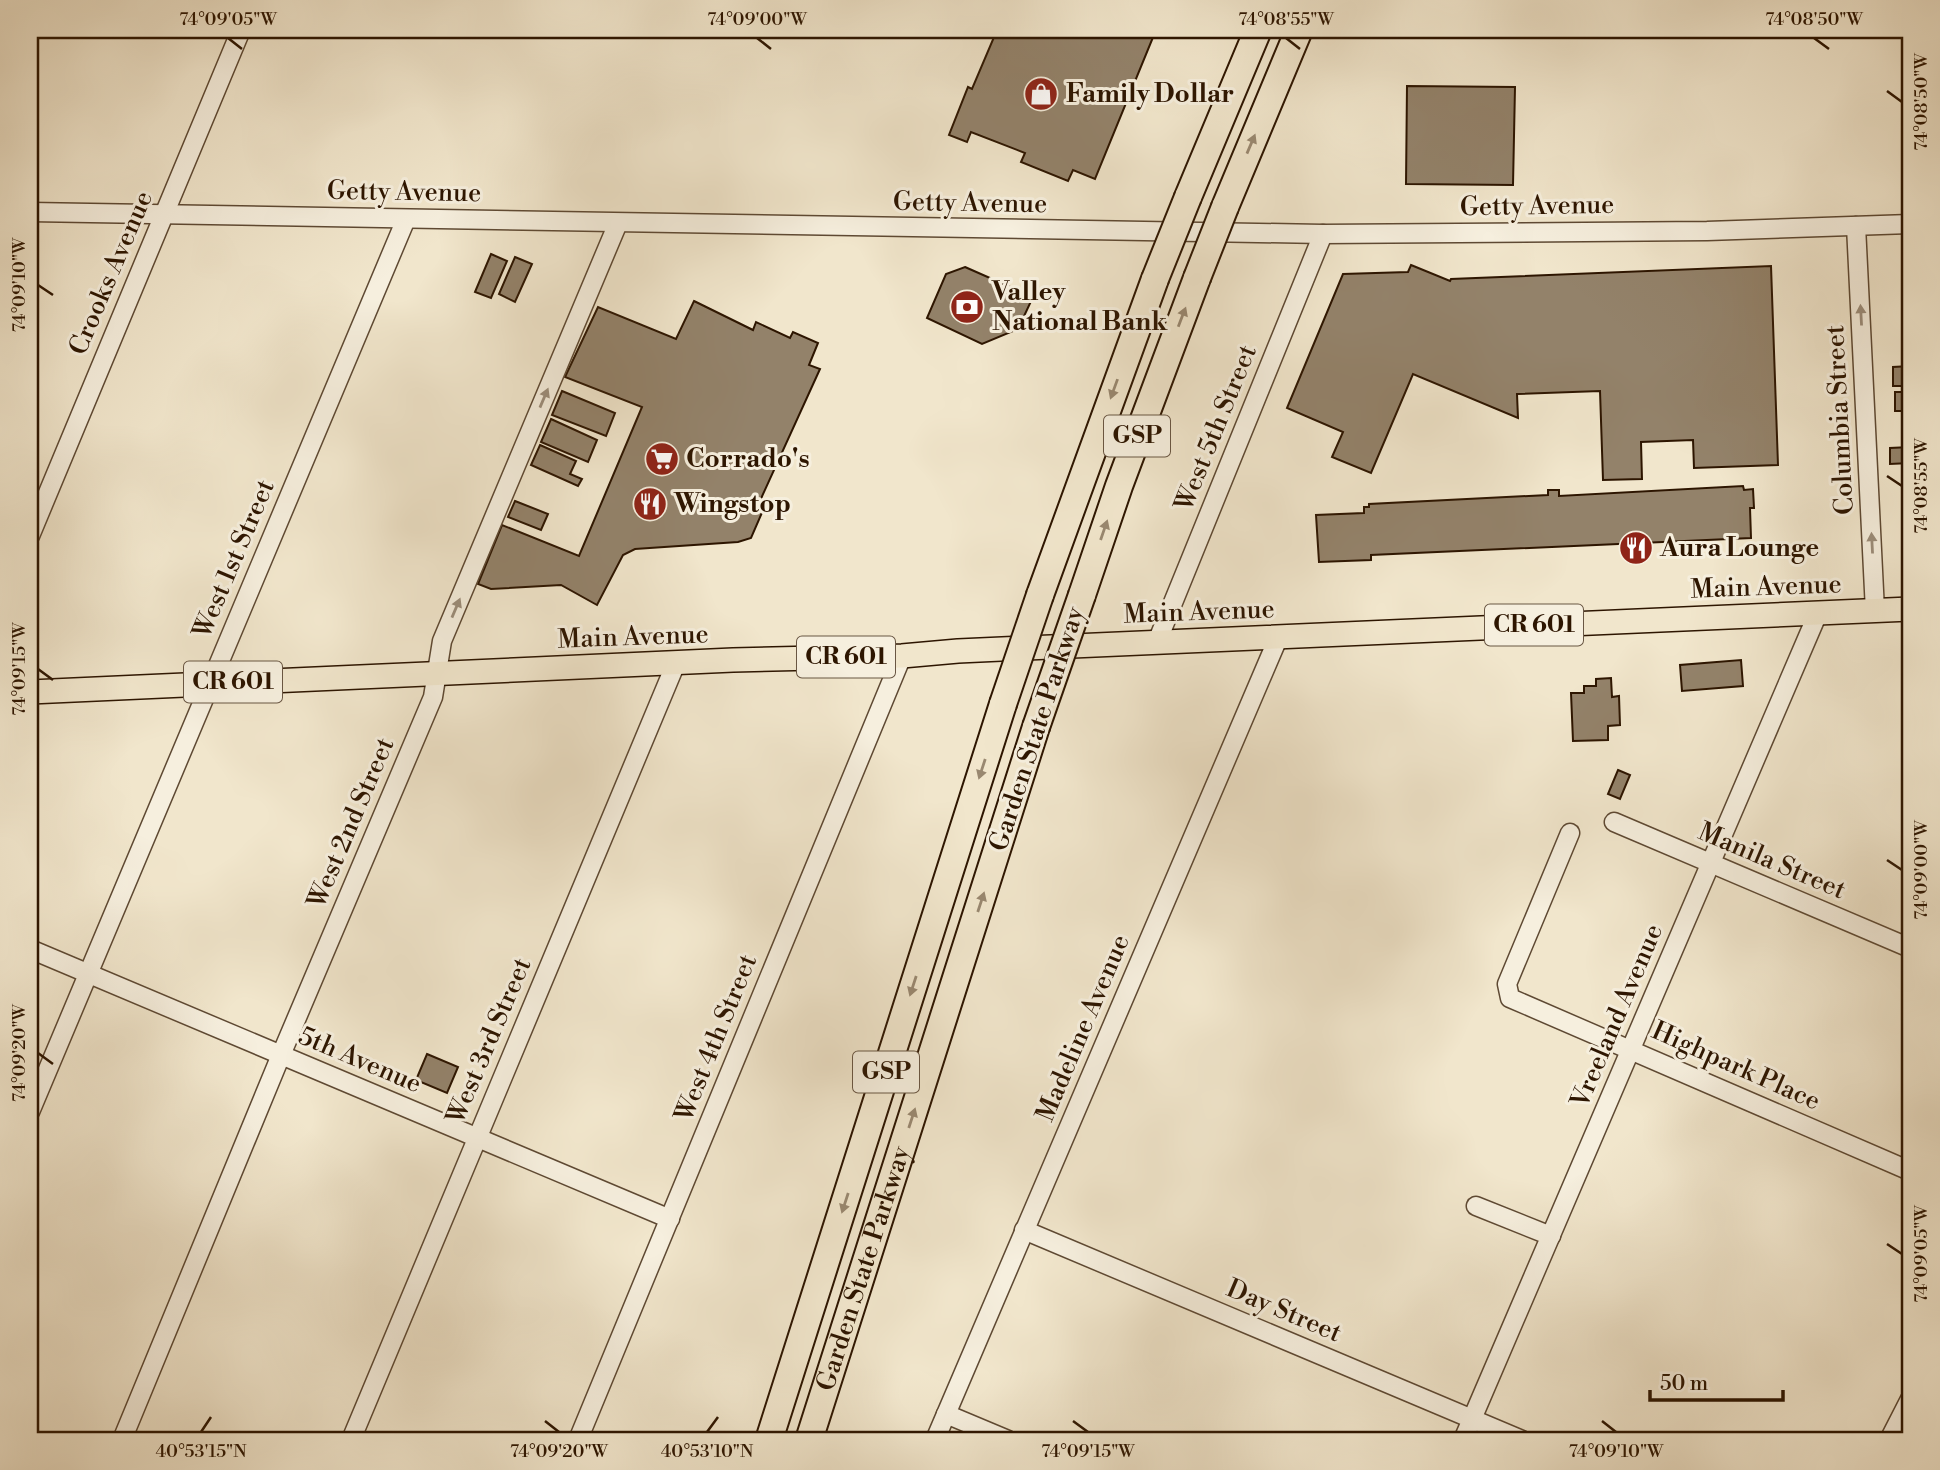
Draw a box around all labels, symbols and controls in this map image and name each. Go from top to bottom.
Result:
text: 74°09'05"W [179,8,277,31]
text: 74°09'00"W [707,8,807,31]
text: 74°08'55"W [1238,8,1334,31]
text: 74°08'50"W [1765,8,1863,31]
text: 74°08'50"W [1910,53,1933,151]
shop icon: Family Dollar [1022,75,1060,113]
place label: Family Dollar [1066,78,1234,110]
one-way arrow [1246,133,1257,154]
street label: Getty Avenue [327,175,481,209]
street label: Crooks Avenue [62,186,160,360]
street label: Getty Avenue [893,186,1047,220]
street label: Getty Avenue [1460,189,1614,223]
text: 74°09'10"W [8,237,31,332]
place label: Valley National Bank [991,276,1168,338]
bank icon: Valley National Bank [948,288,986,326]
one-way arrow [1855,304,1866,326]
one-way arrow [1176,306,1187,327]
street label: Columbia Street [1819,324,1861,516]
street label: West 5th Street [1168,340,1264,517]
one-way arrow [1108,378,1119,399]
one-way arrow [539,388,550,409]
road number: GSP [1104,416,1170,456]
text: 74°08'55"W [1910,438,1933,534]
supermarket icon: Corrado's [643,440,681,478]
place label: Corrado's [686,443,810,475]
street label: West 1st Street [186,475,282,644]
restaurant icon: Wingstop [631,485,669,523]
place label: Wingstop [673,488,791,520]
one-way arrow [1099,520,1110,541]
restaurant icon: Aura Lounge [1617,529,1655,567]
one-way arrow [1866,531,1877,553]
place label: Aura Lounge [1659,532,1819,564]
street label: Main Avenue [1690,568,1842,606]
street label: Main Avenue [1123,593,1275,631]
one-way arrow [450,597,461,618]
street label: Garden State Parkway [982,602,1092,855]
road number: CR 601 [1485,604,1583,646]
street label: Main Avenue [557,618,709,656]
text: 74°09'15"W [8,622,31,716]
road number: CR 601 [797,636,895,678]
road number: CR 601 [184,662,282,702]
street label: West 2nd Street [300,733,401,914]
one-way arrow [977,759,987,780]
street label: Manila Street [1693,816,1851,906]
text: 74°09'00"W [1910,820,1933,920]
one-way arrow [976,891,986,912]
street label: Vreeland Avenue [1563,919,1670,1114]
street label: Madeline Avenue [1029,930,1137,1126]
street label: West 4th Street [668,950,764,1127]
street label: West 3rd Street [439,953,538,1130]
one-way arrow [908,975,918,996]
text: 74°09'20"W [8,1003,31,1102]
street label: Highpark Place [1647,1015,1825,1117]
street label: 5th Avenue [294,1020,426,1100]
road number: GSP [853,1052,919,1092]
one-way arrow [907,1108,918,1129]
street label: Garden State Parkway [810,1142,918,1395]
one-way arrow [839,1192,849,1213]
text: 74°09'05"W [1910,1205,1933,1303]
street label: Day Street [1222,1272,1346,1350]
scale bar [1650,1358,1783,1402]
text: 50 m [1660,1371,1708,1397]
text: 40°53'15"N [155,1440,247,1463]
text: 74°09'20"W [510,1440,609,1463]
text: 40°53'10"N [661,1440,754,1463]
text: 74°09'15"W [1041,1440,1135,1463]
text: 74°09'10"W [1569,1440,1664,1463]

